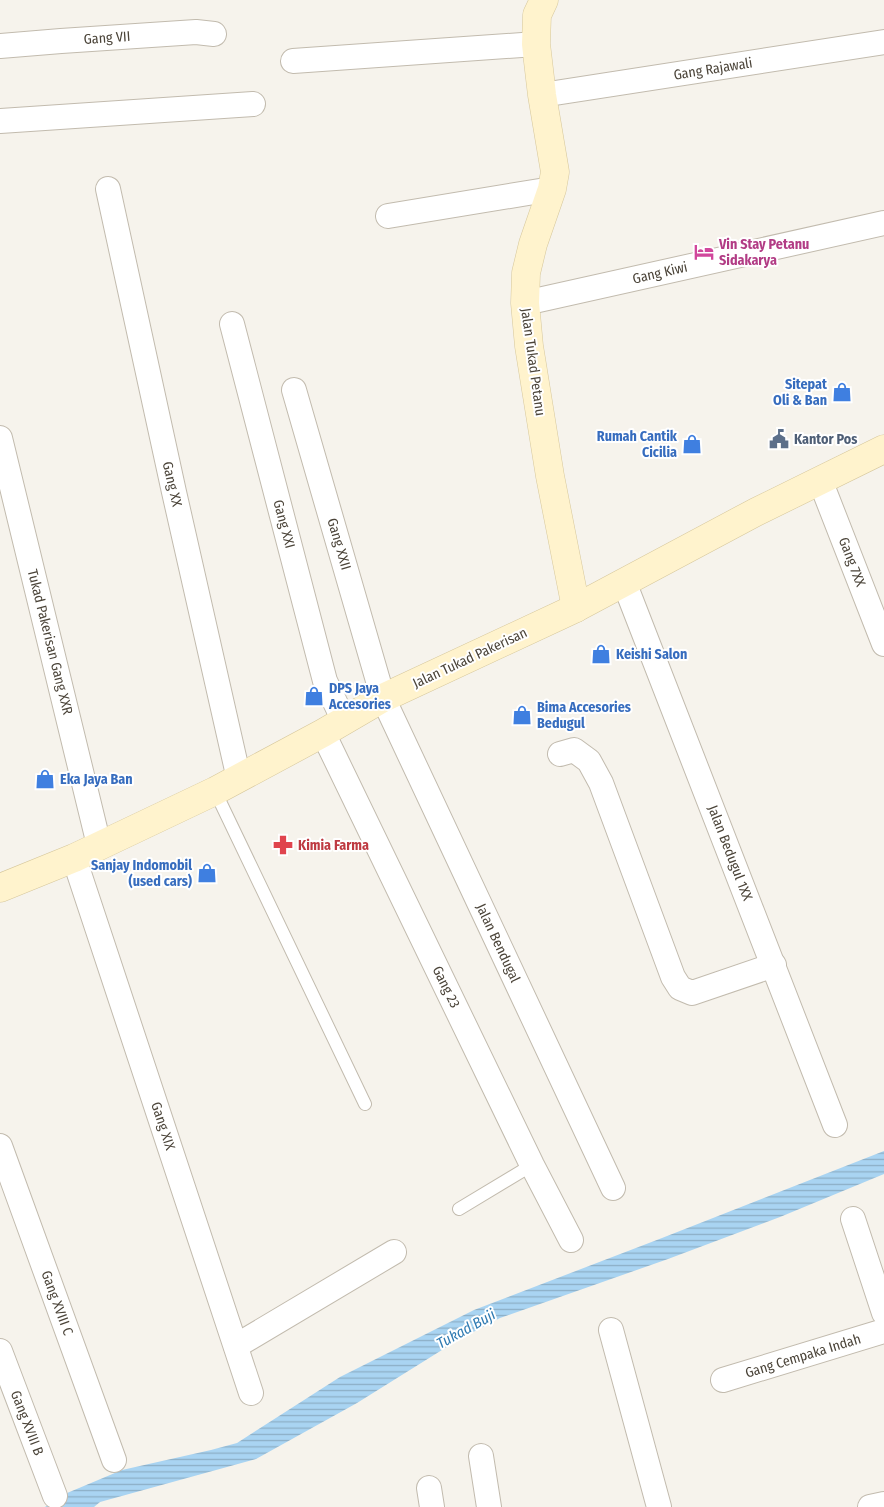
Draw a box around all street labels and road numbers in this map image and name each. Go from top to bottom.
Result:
street label: Gang VII [83,28,131,48]
street label: Gang Rajawali [672,54,754,84]
street label: Gang Kiwi [631,258,689,288]
street label: Jalan Tukad Petanu [517,307,549,417]
street label: Gang XX [159,460,185,508]
street label: Gang XXI [269,498,299,550]
street label: Gang XXII [324,516,354,572]
street label: Gang 7XX [835,535,869,589]
street label: Tukad Pakerisan Gang XXR [24,568,76,717]
street label: Jalan Tukad Pakerisan [410,624,530,692]
street label: Jalan Bedugul 1XX [704,803,756,903]
street label: Jalan Bendugal [472,901,524,985]
street label: Gang 23 [429,963,463,1011]
street label: Gang XIX [147,1100,179,1152]
street label: Gang XVIII C [37,1268,77,1338]
street label: Gang Cempaka Indah [743,1330,863,1382]
street label: Gang XVIII B [7,1388,47,1458]

